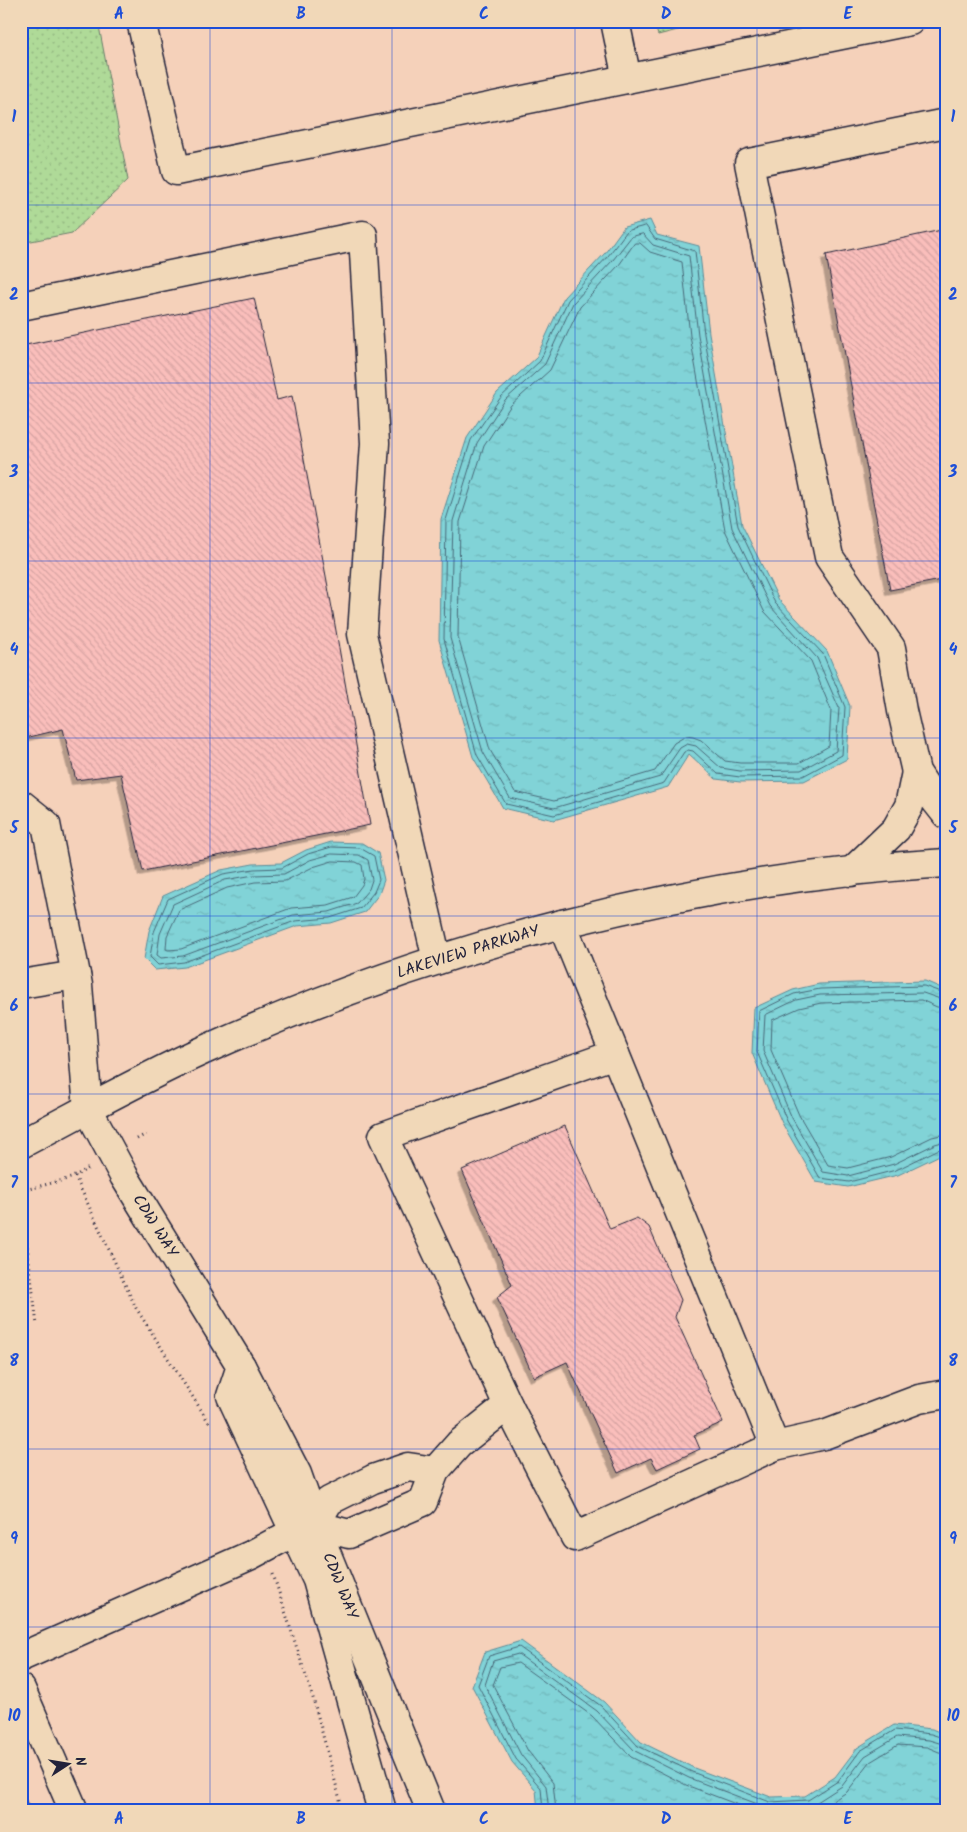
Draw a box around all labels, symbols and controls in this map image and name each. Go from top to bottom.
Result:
text: A [114,2,124,27]
text: B [296,2,306,27]
text: C [479,2,489,27]
text: D [661,2,672,27]
text: E [844,2,854,27]
text: 1 [12,105,17,130]
text: 1 [951,105,956,130]
text: 2 [9,283,19,308]
text: 2 [948,283,958,308]
text: 3 [9,460,19,485]
text: 3 [948,460,958,485]
text: 4 [10,638,19,663]
text: 4 [949,638,958,663]
text: 5 [9,816,20,841]
text: 5 [948,816,959,841]
street label: LAKEVIEW PARKWAY [394,918,543,986]
text: 6 [10,994,19,1019]
text: 6 [949,994,958,1019]
text: 7 [10,1171,18,1196]
text: 7 [949,1171,957,1196]
street label: CDW WAY [126,1190,185,1263]
text: 8 [9,1349,19,1374]
text: 8 [948,1349,958,1374]
text: 9 [10,1527,18,1552]
text: 9 [949,1527,957,1552]
street label: CDW WAY [315,1549,365,1624]
text: 10 [7,1704,21,1729]
text: 10 [946,1704,960,1729]
north arrow [42,1740,92,1790]
text: N [68,1755,91,1768]
text: A [114,1807,124,1832]
text: B [296,1807,306,1832]
text: C [479,1807,489,1832]
text: D [661,1807,672,1832]
text: E [844,1807,854,1832]

